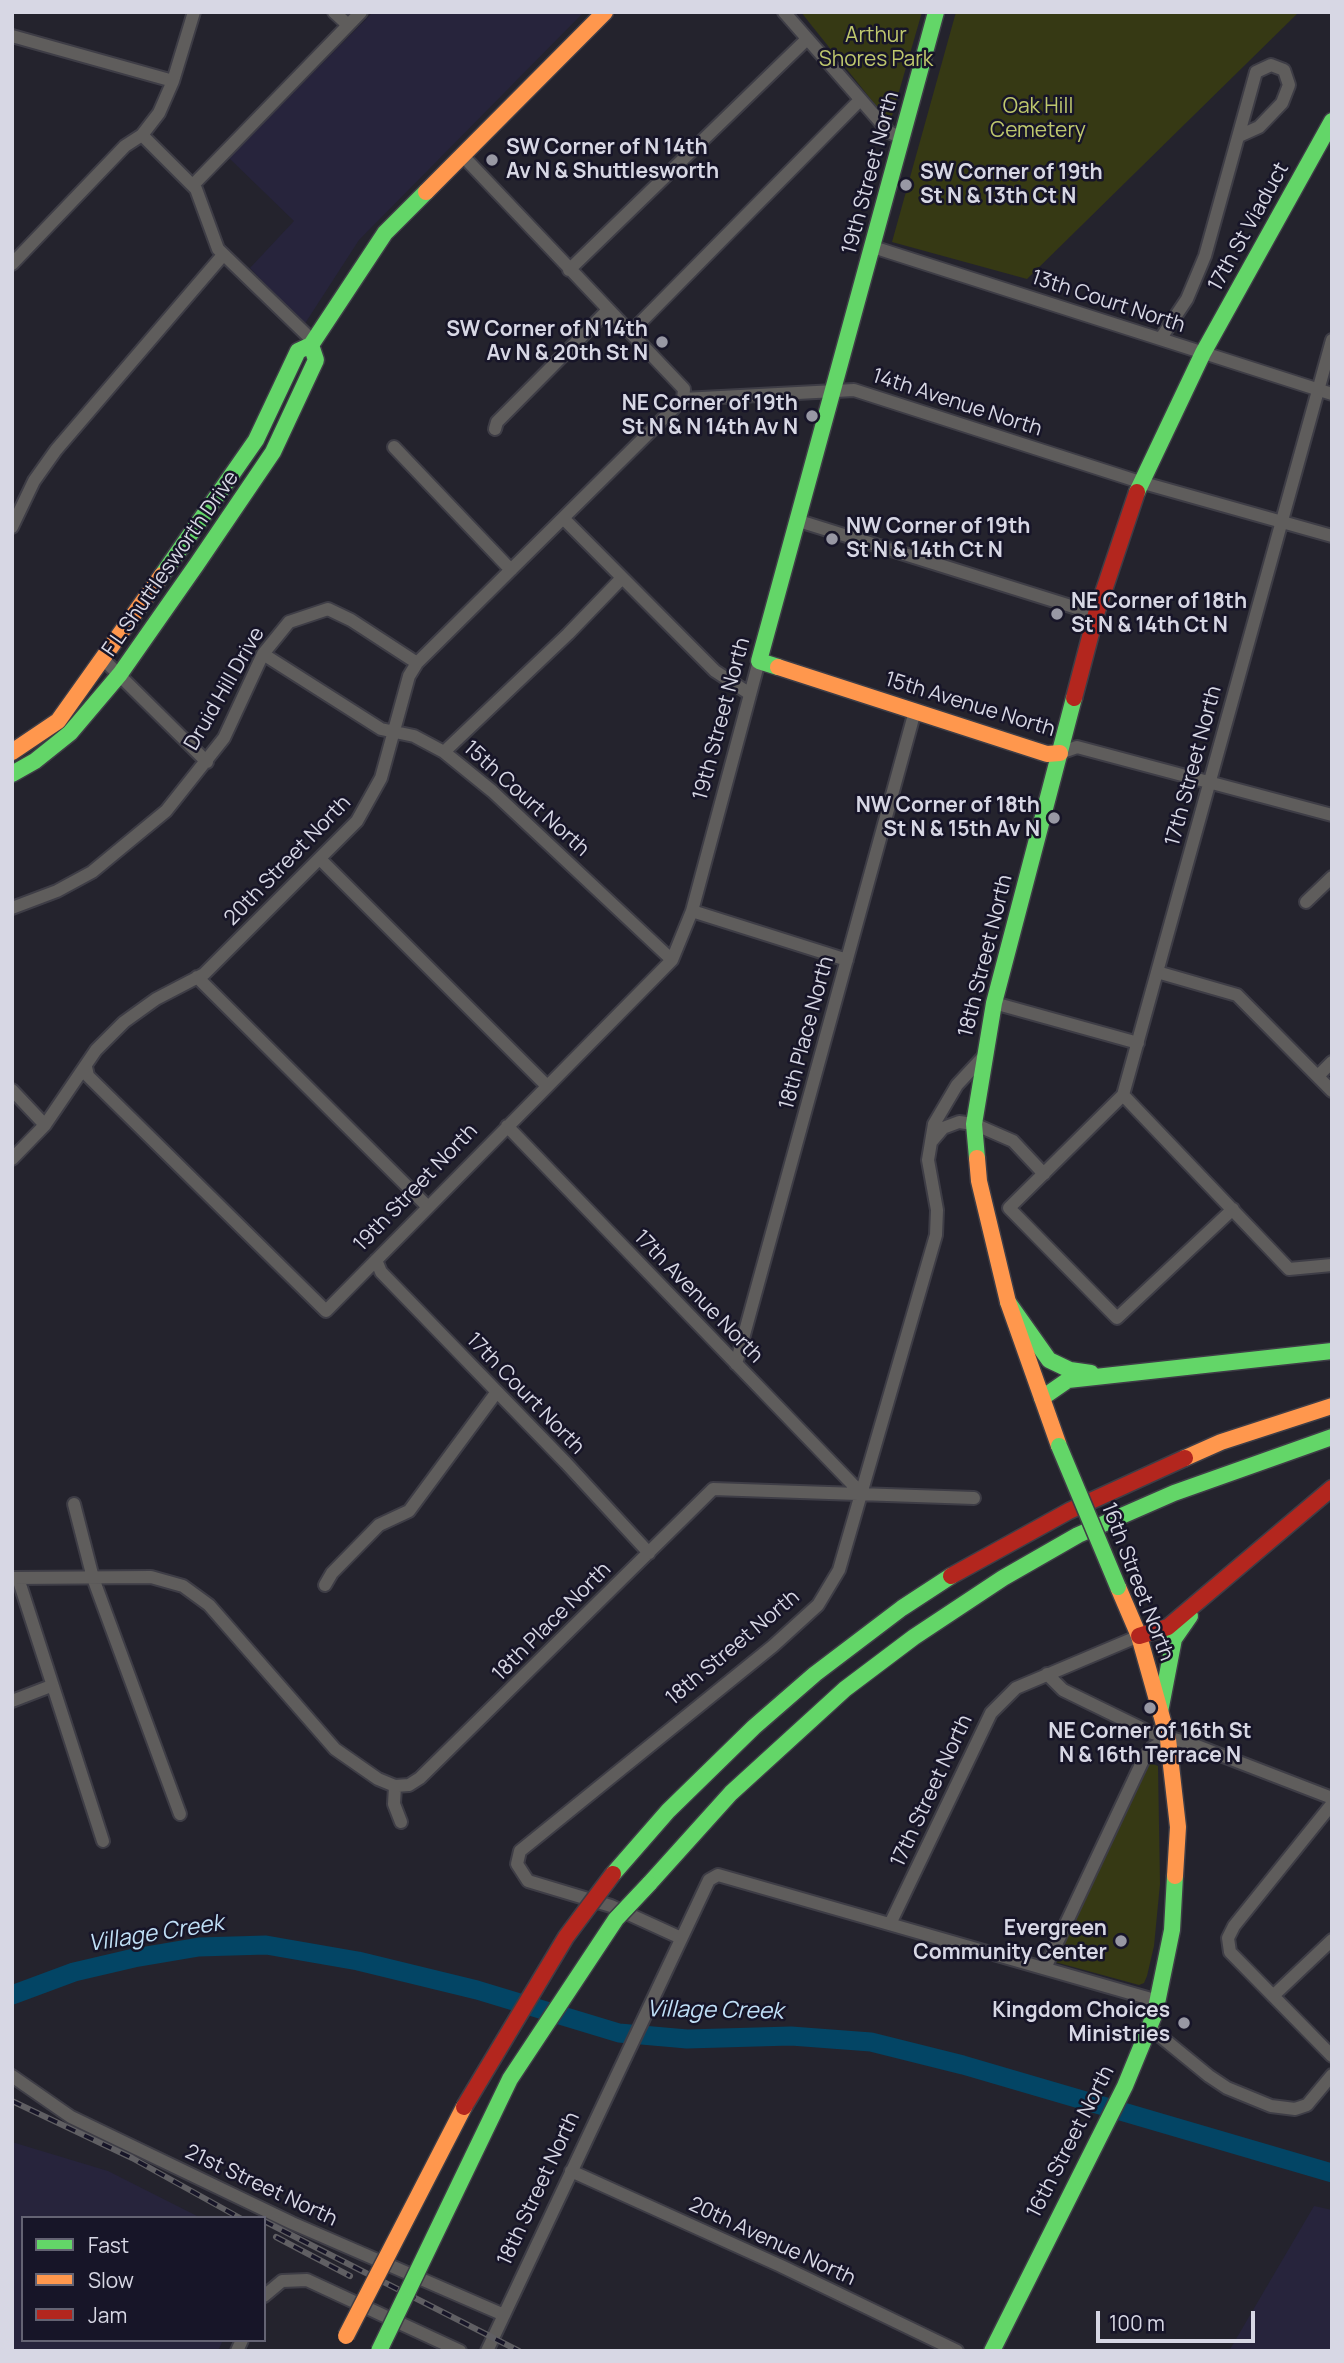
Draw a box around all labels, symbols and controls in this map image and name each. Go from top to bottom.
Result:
park label: Arthur Shores Park [819,23,933,73]
street label: 19th Street North [837,89,905,257]
park label: Oak Hill Cemetery [990,94,1086,144]
place label: SW Corner of N 14th Av N & Shuttlesworth [506,135,719,185]
marker: SW Corner of N 14th Av N & Shuttlesworth [484,152,500,168]
street label: 17th St Viaduct [1203,158,1295,296]
place label: SW Corner of 19th St N & 13th Ct N [920,160,1103,210]
marker: SW Corner of 19th St N & 13th Ct N [898,177,914,193]
street label: 13th Court North [1028,265,1188,339]
place label: SW Corner of N 14th Av N & 20th St N [446,317,648,367]
marker: SW Corner of N 14th Av N & 20th St N [654,334,670,350]
street label: 14th Avenue North [869,364,1045,442]
place label: NE Corner of 19th St N & N 14th Av N [622,391,798,441]
marker: NE Corner of 19th St N & N 14th Av N [804,408,820,424]
street label: F L Shuttlesworth Drive [97,466,245,662]
place label: NW Corner of 19th St N & 14th Ct N [846,514,1030,564]
marker: NW Corner of 19th St N & 14th Ct N [824,531,840,547]
place label: NE Corner of 18th St N & 14th Ct N [1071,589,1247,639]
marker: NE Corner of 18th St N & 14th Ct N [1049,606,1065,622]
street label: Druid Hill Drive [180,623,270,755]
street label: 19th Street North [688,635,756,803]
street label: 15th Avenue North [882,667,1058,743]
street label: 17th Street North [1160,683,1228,849]
street label: 15th Court North [458,736,594,862]
street label: 20th Street North [220,791,356,931]
place label: NW Corner of 18th St N & 15th Av N [856,793,1040,843]
marker: NW Corner of 18th St N & 15th Av N [1046,810,1062,826]
street label: 18th Street North [954,872,1018,1040]
street label: 18th Place North [774,954,840,1112]
street label: 19th Street North [349,1119,483,1257]
street label: 17th Avenue North [628,1225,768,1369]
street label: 17th Court North [461,1328,589,1460]
street label: 16th Street North [1095,1499,1179,1665]
street label: 18th Place North [487,1557,617,1687]
street label: 18th Street North [661,1585,805,1711]
marker: NE Corner of 16th St N & 16th Terrace N [1142,1700,1158,1716]
street label: 17th Street North [886,1711,978,1871]
place label: NE Corner of 16th St N & 16th Terrace N [1048,1719,1252,1769]
water label: Village Creek [86,1910,226,1958]
place label: Evergreen Community Center [913,1916,1107,1966]
marker: Evergreen Community Center [1113,1933,1129,1949]
water label: Village Creek [646,1996,784,2026]
place label: Kingdom Choices Ministries [992,1998,1170,2048]
marker: Kingdom Choices Ministries [1176,2015,1192,2031]
street label: 16th Street North [1022,2062,1120,2222]
street label: 18th Street North [492,2108,586,2270]
street label: 21st Street North [181,2140,341,2232]
street label: 20th Avenue North [685,2192,859,2292]
legend [21,2216,266,2342]
text: Fast [88,2231,129,2259]
text: Slow [88,2266,134,2294]
scale bar [1099,2296,1258,2340]
text: Jam [88,2301,127,2329]
text: 100 m [1109,2309,1165,2337]

